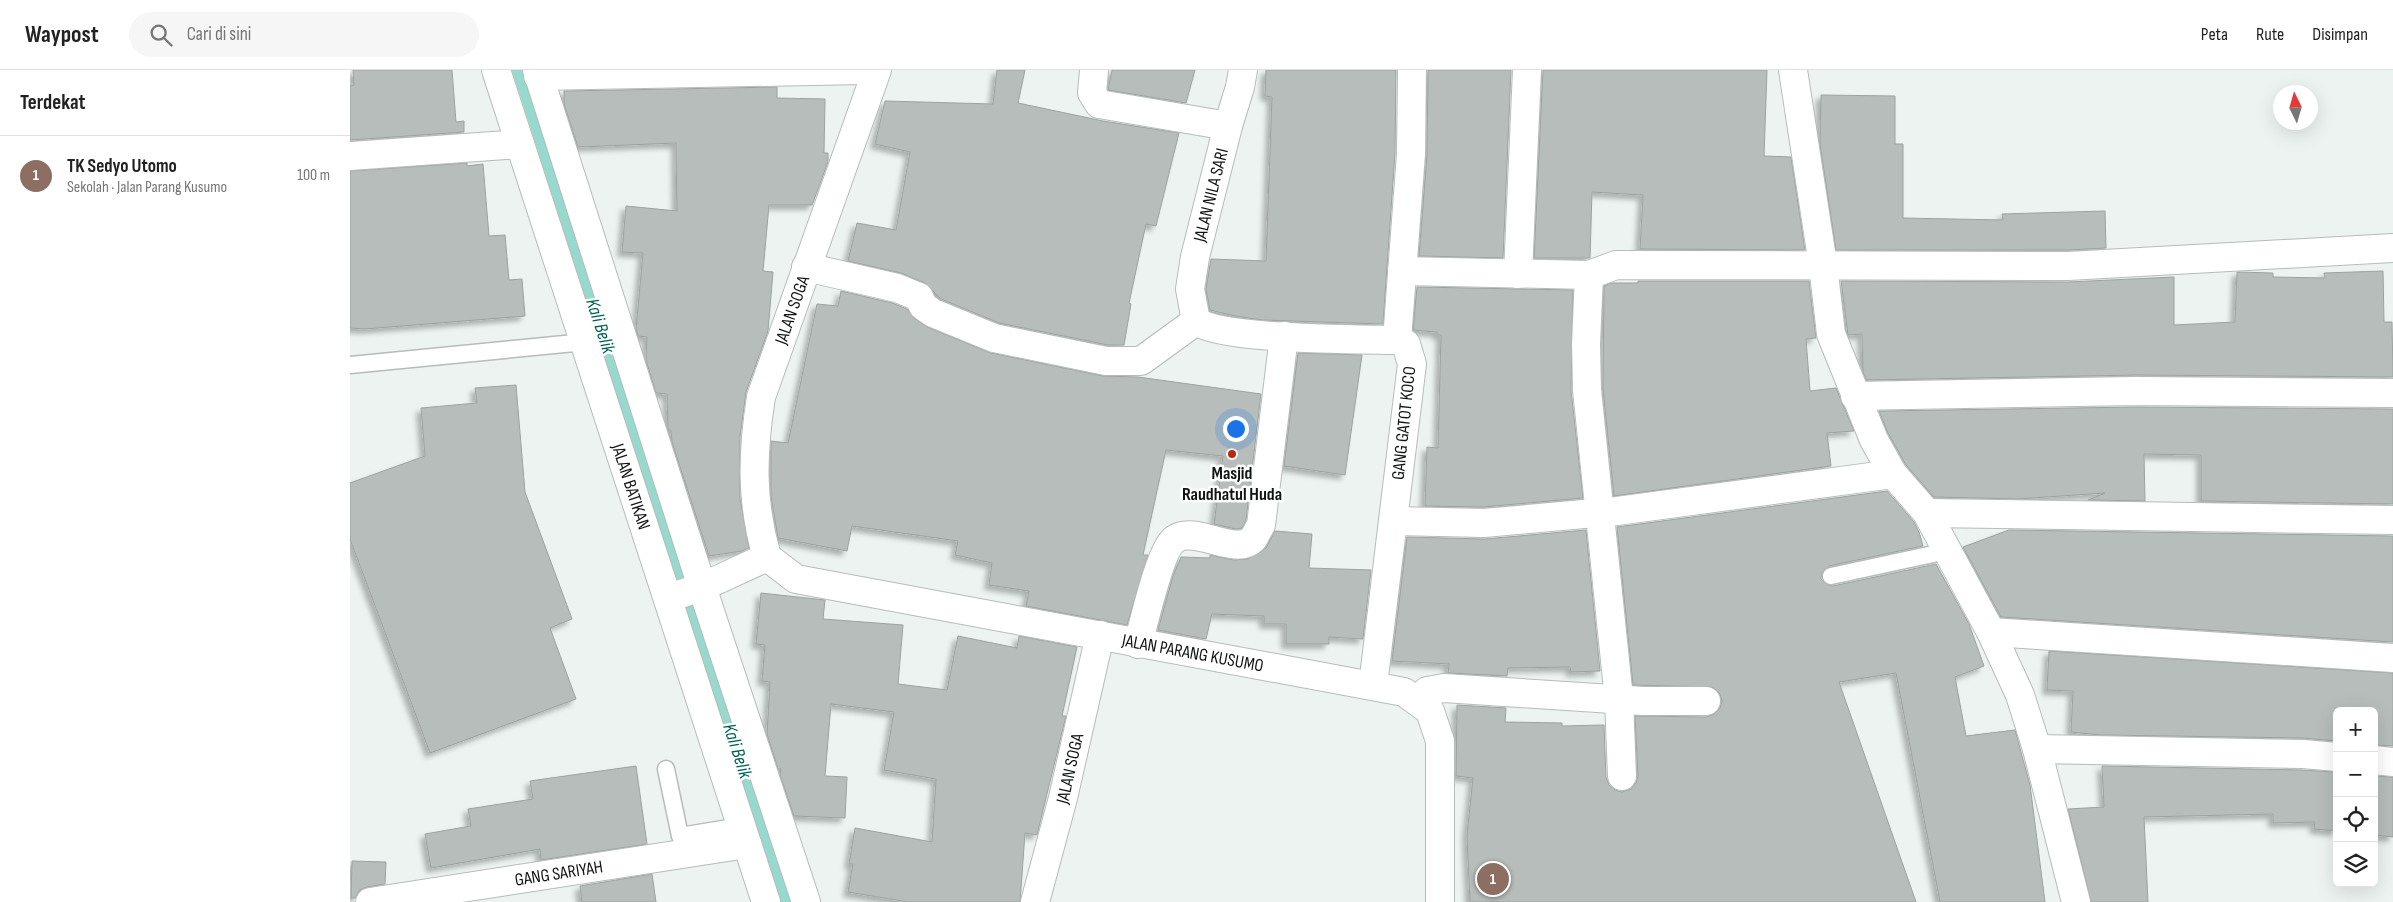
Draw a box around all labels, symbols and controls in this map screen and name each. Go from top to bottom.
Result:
search box [129,12,479,57]
text: Waypost [25,20,99,49]
icon: search [147,21,175,49]
text: Cari di sini [187,23,251,46]
text: Peta [2201,24,2228,45]
text: Rute [2256,24,2284,45]
text: Disimpan [2312,24,2368,45]
north arrow [2273,85,2318,130]
text: Terdekat [20,90,86,115]
street label: JALAN NILA SARI [1189,146,1233,245]
text: TK Sedyo Utomo [67,155,177,178]
text: 1 [33,166,39,185]
text: 100 m [297,166,330,185]
text: Sekolah · Jalan Parang Kusumo [67,178,227,197]
street label: JALAN SOGA [770,272,814,348]
water label: Kali Belik [580,296,620,357]
street label: GANG GATOT KOCO [1388,365,1420,481]
your location [1223,416,1249,442]
street label: JALAN BATIKAN [607,440,655,532]
marker: Masjid Raudhatul Huda [1226,448,1238,460]
place label: Masjid Raudhatul Huda [1182,463,1282,505]
street label: JALAN PARANG KUSUMO [1119,629,1265,676]
map controls [2333,707,2378,887]
button: + [2333,707,2378,752]
water label: Kali Belik [717,721,757,782]
street label: JALAN SOGA [1051,731,1088,807]
button: − [2333,752,2378,797]
button: locate [2333,797,2378,842]
button: layers [2333,842,2378,887]
street label: GANG SARIYAH [513,856,604,890]
pin: 1 [1477,860,1509,898]

